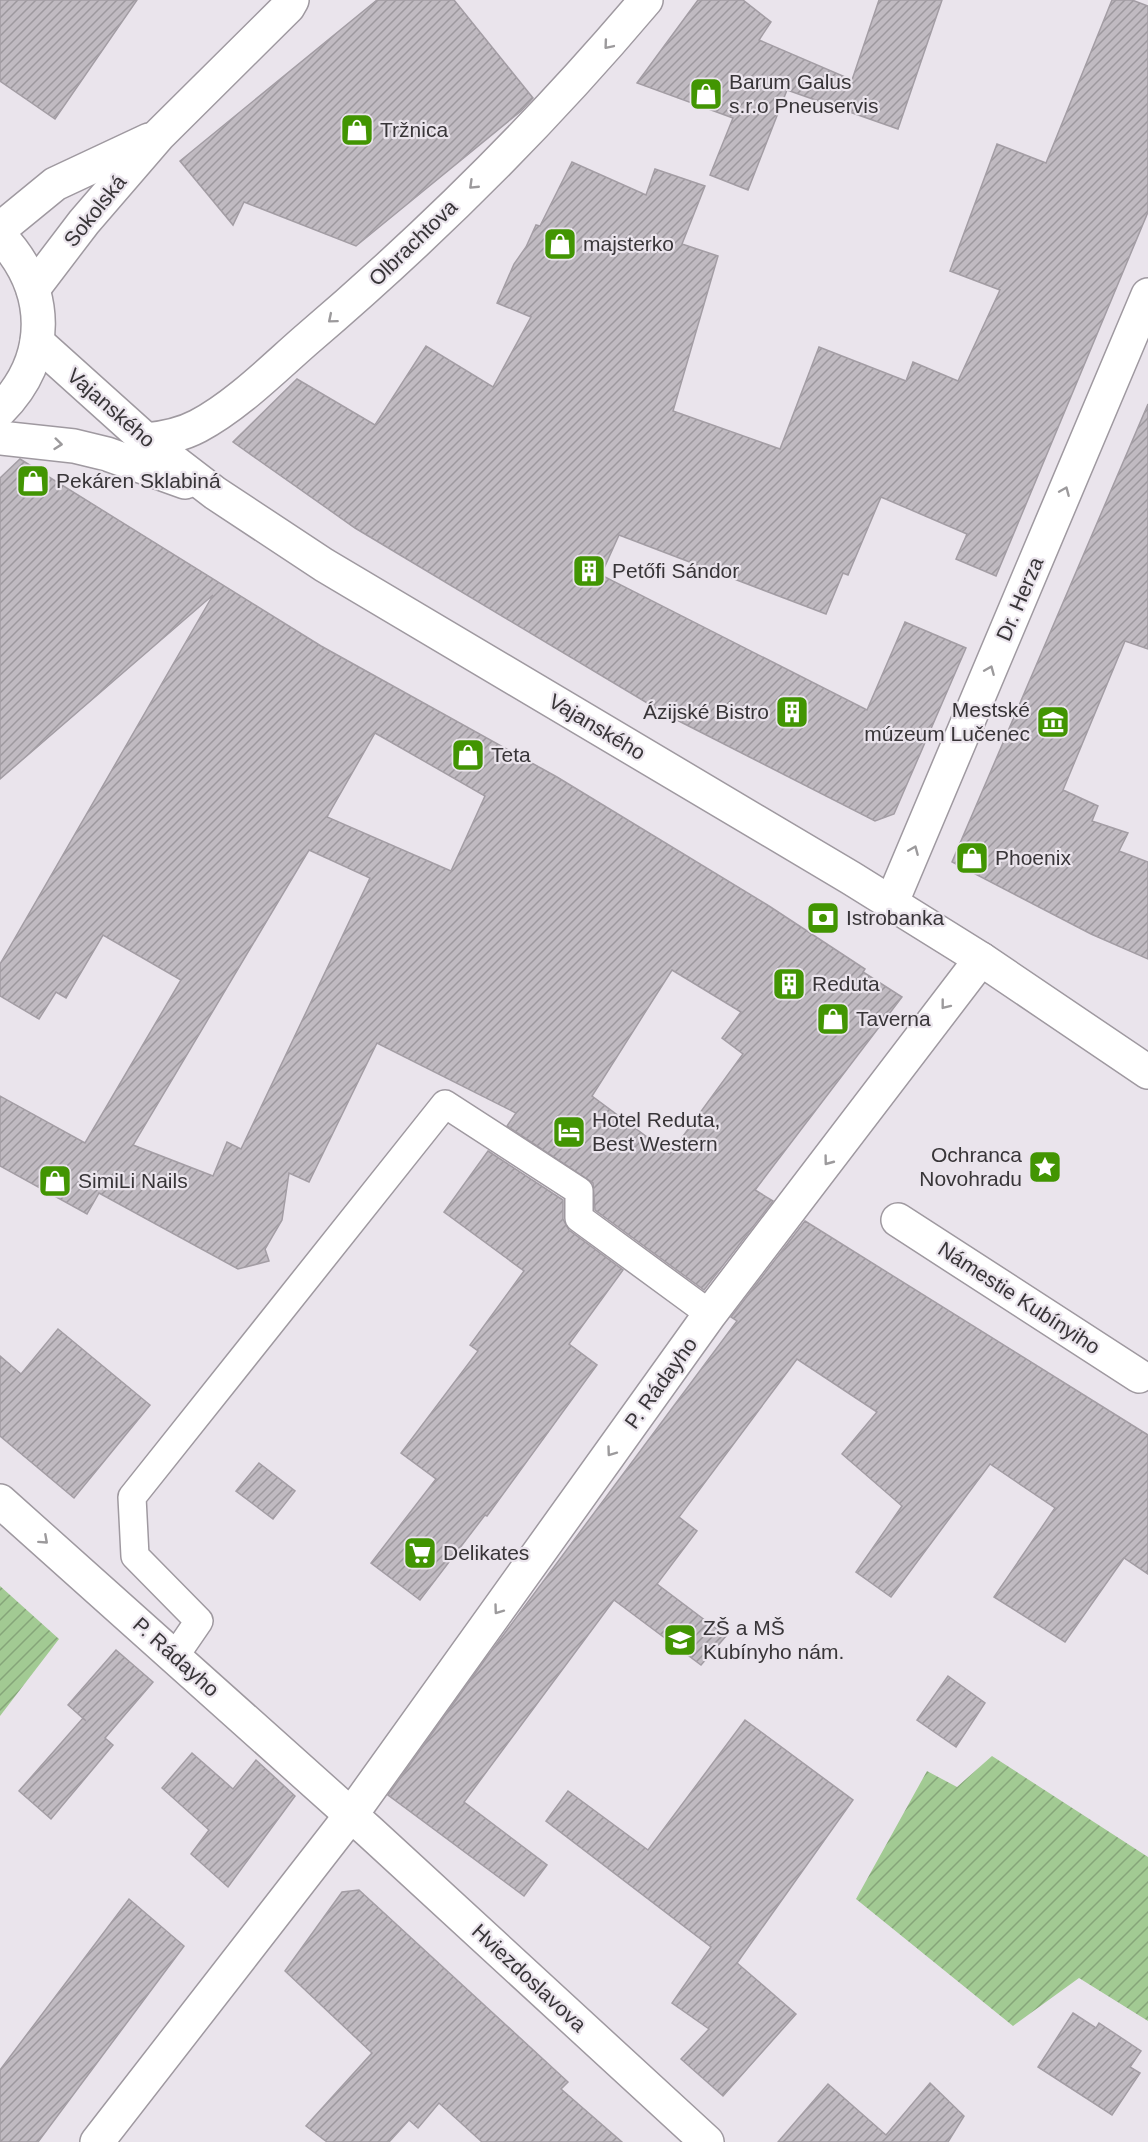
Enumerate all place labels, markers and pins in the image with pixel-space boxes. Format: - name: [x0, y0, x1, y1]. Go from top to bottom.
- place label: Barum Galus s.r.o Pneuservis: [729, 70, 878, 117]
- shop icon: Barum Galus s.r.o Pneuservis: [688, 76, 724, 112]
- shop icon: Tržnica: [339, 112, 375, 148]
- place label: Tržnica: [380, 118, 448, 141]
- shop icon: majsterko: [542, 226, 578, 262]
- place label: majsterko: [583, 232, 674, 255]
- shop icon: Pekáren Sklabiná: [15, 463, 51, 499]
- place label: Pekáren Sklabiná: [56, 469, 221, 492]
- building icon: Petőfi Sándor: [571, 553, 607, 589]
- place label: Petőfi Sándor: [612, 559, 739, 582]
- building icon: Ázijské Bistro: [774, 694, 810, 730]
- place label: Mestské múzeum Lučenec: [864, 698, 1030, 745]
- place label: Ázijské Bistro: [643, 700, 769, 723]
- museum icon: Mestské múzeum Lučenec: [1035, 704, 1071, 740]
- shop icon: Teta: [450, 737, 486, 773]
- place label: Teta: [491, 743, 531, 766]
- shop icon: Phoenix: [954, 840, 990, 876]
- place label: Phoenix: [995, 846, 1071, 869]
- bank icon: Istrobanka: [805, 900, 841, 936]
- place label: Istrobanka: [846, 906, 944, 929]
- building icon: Reduta: [771, 966, 807, 1002]
- place label: Reduta: [812, 972, 880, 995]
- shop icon: Taverna: [815, 1001, 851, 1037]
- place label: Taverna: [856, 1007, 931, 1030]
- place label: Hotel Reduta, Best Western: [592, 1108, 720, 1155]
- hotel icon: Hotel Reduta, Best Western: [551, 1114, 587, 1150]
- place label: Ochranca Novohradu: [919, 1143, 1022, 1190]
- place icon: Ochranca Novohradu: [1027, 1149, 1063, 1185]
- shop icon: SimiLi Nails: [37, 1163, 73, 1199]
- place label: SimiLi Nails: [78, 1169, 188, 1192]
- supermarket icon: Delikates: [402, 1535, 438, 1571]
- place label: Delikates: [443, 1541, 529, 1564]
- place label: ZŠ a MŠ Kubínyho nám.: [703, 1616, 844, 1663]
- school or university icon: ZŠ a MŠ Kubínyho nám.: [662, 1622, 698, 1658]

